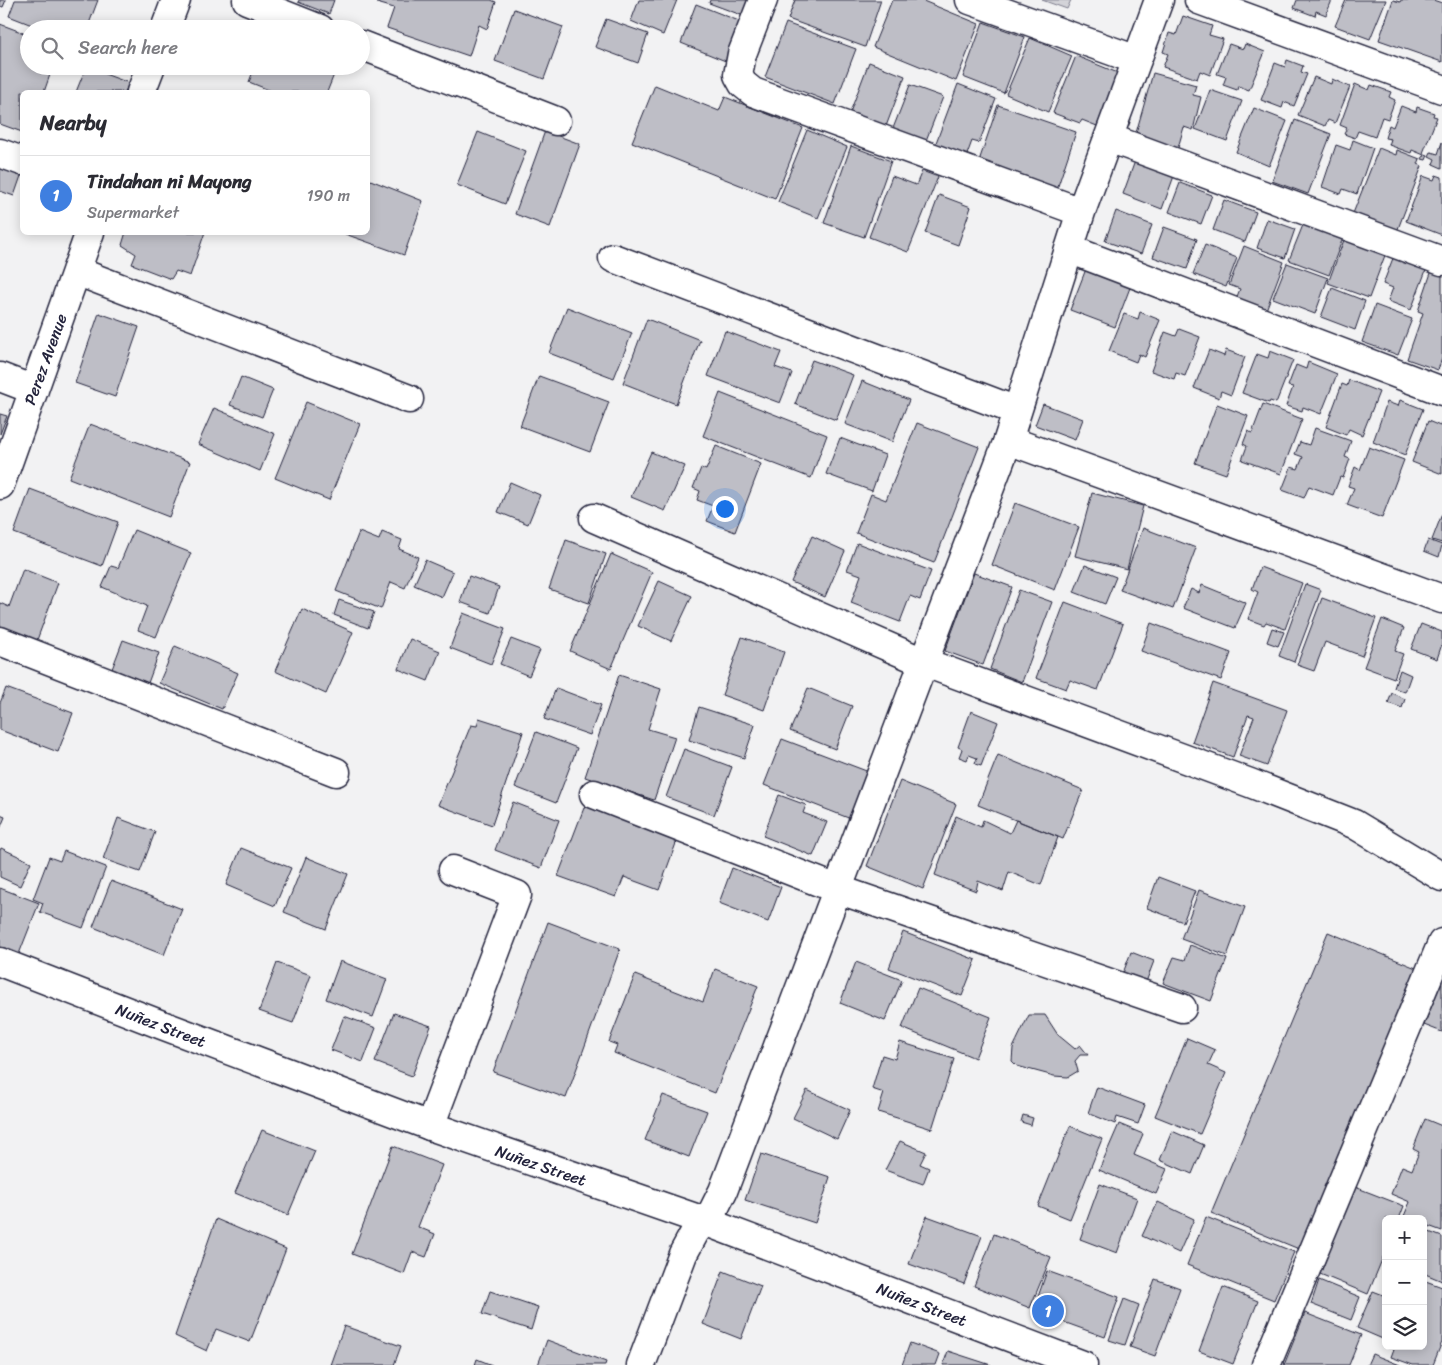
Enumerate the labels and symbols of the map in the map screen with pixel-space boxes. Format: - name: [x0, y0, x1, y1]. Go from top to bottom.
- street label: Perez Avenue: [16, 309, 75, 409]
- your location: [712, 496, 738, 522]
- street label: Nuñez Street: [111, 995, 210, 1056]
- street label: Nuñez Street: [491, 1136, 590, 1195]
- street label: Nuñez Street: [872, 1274, 971, 1335]
- pin: 1: [1032, 1292, 1064, 1330]

